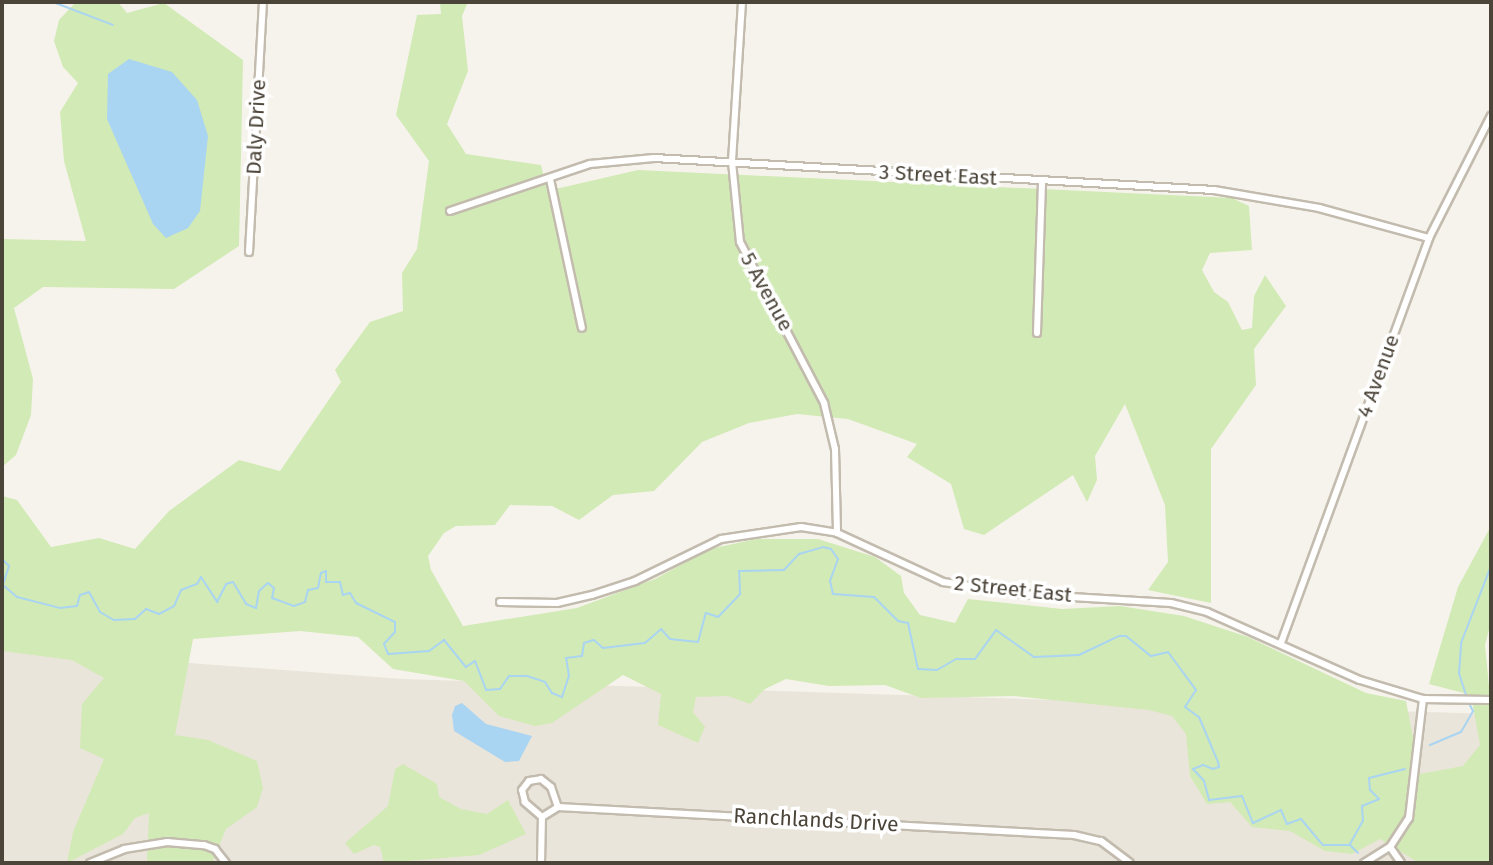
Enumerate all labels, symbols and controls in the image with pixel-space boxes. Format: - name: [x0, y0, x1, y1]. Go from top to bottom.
- street label: Daly Drive: [241, 79, 271, 175]
- street label: 3 Street East: [878, 159, 998, 191]
- street label: 5 Avenue: [735, 248, 799, 336]
- street label: 4 Avenue: [1351, 331, 1405, 421]
- street label: 2 Street East: [953, 570, 1073, 608]
- street label: Ranchlands Drive: [733, 803, 899, 837]

